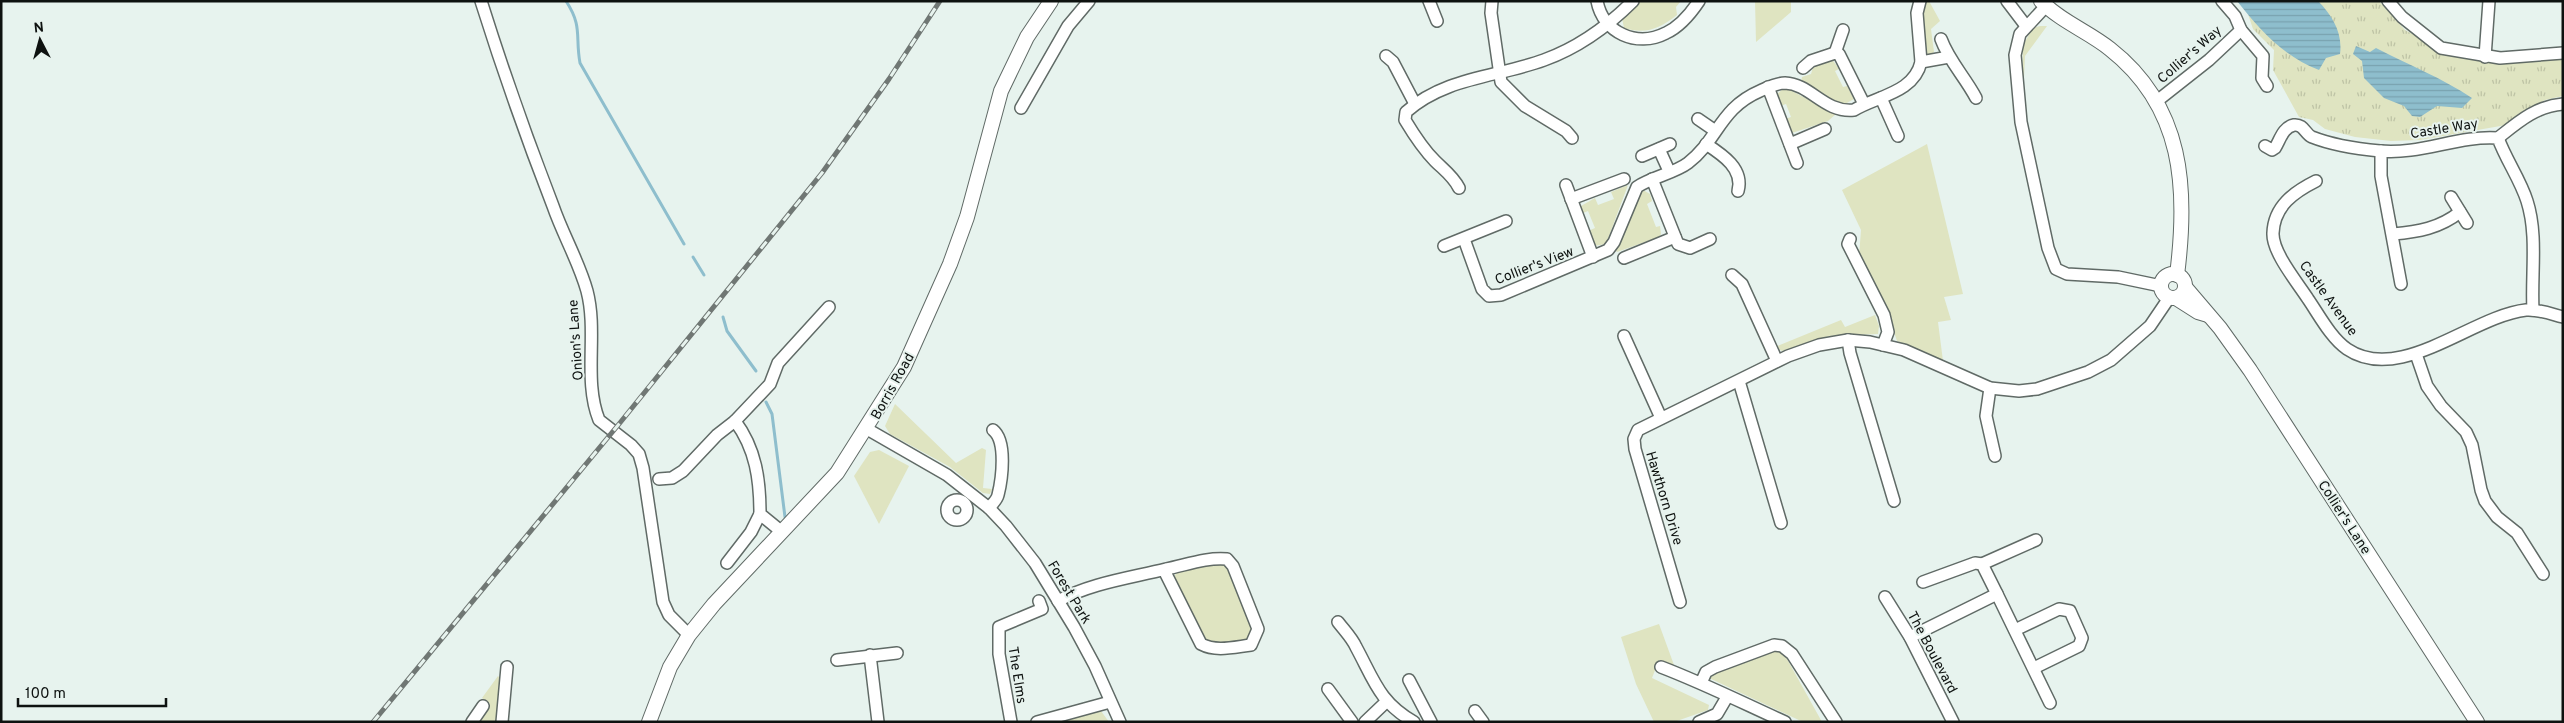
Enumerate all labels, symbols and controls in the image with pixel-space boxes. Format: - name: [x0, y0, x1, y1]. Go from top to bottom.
- north arrow: [15, 15, 65, 65]
- text: N: [33, 20, 45, 38]
- street label: Collier's Way: [2154, 23, 2226, 88]
- street label: Castle Way: [2409, 116, 2479, 143]
- street label: Collier's View: [1493, 244, 1576, 289]
- street label: Castle Avenue: [2295, 258, 2361, 340]
- street label: Onion's Lane: [565, 299, 588, 381]
- street label: Borris Road: [868, 350, 919, 423]
- street label: Hawthorn Drive: [1641, 449, 1686, 547]
- street label: Collier's Lane: [2314, 478, 2374, 558]
- street label: Forest Park: [1043, 558, 1094, 628]
- street label: The Boulevard: [1903, 609, 1960, 697]
- street label: The Elms: [1004, 645, 1029, 705]
- scale bar: [18, 676, 165, 708]
- text: 100 m: [25, 685, 66, 704]

